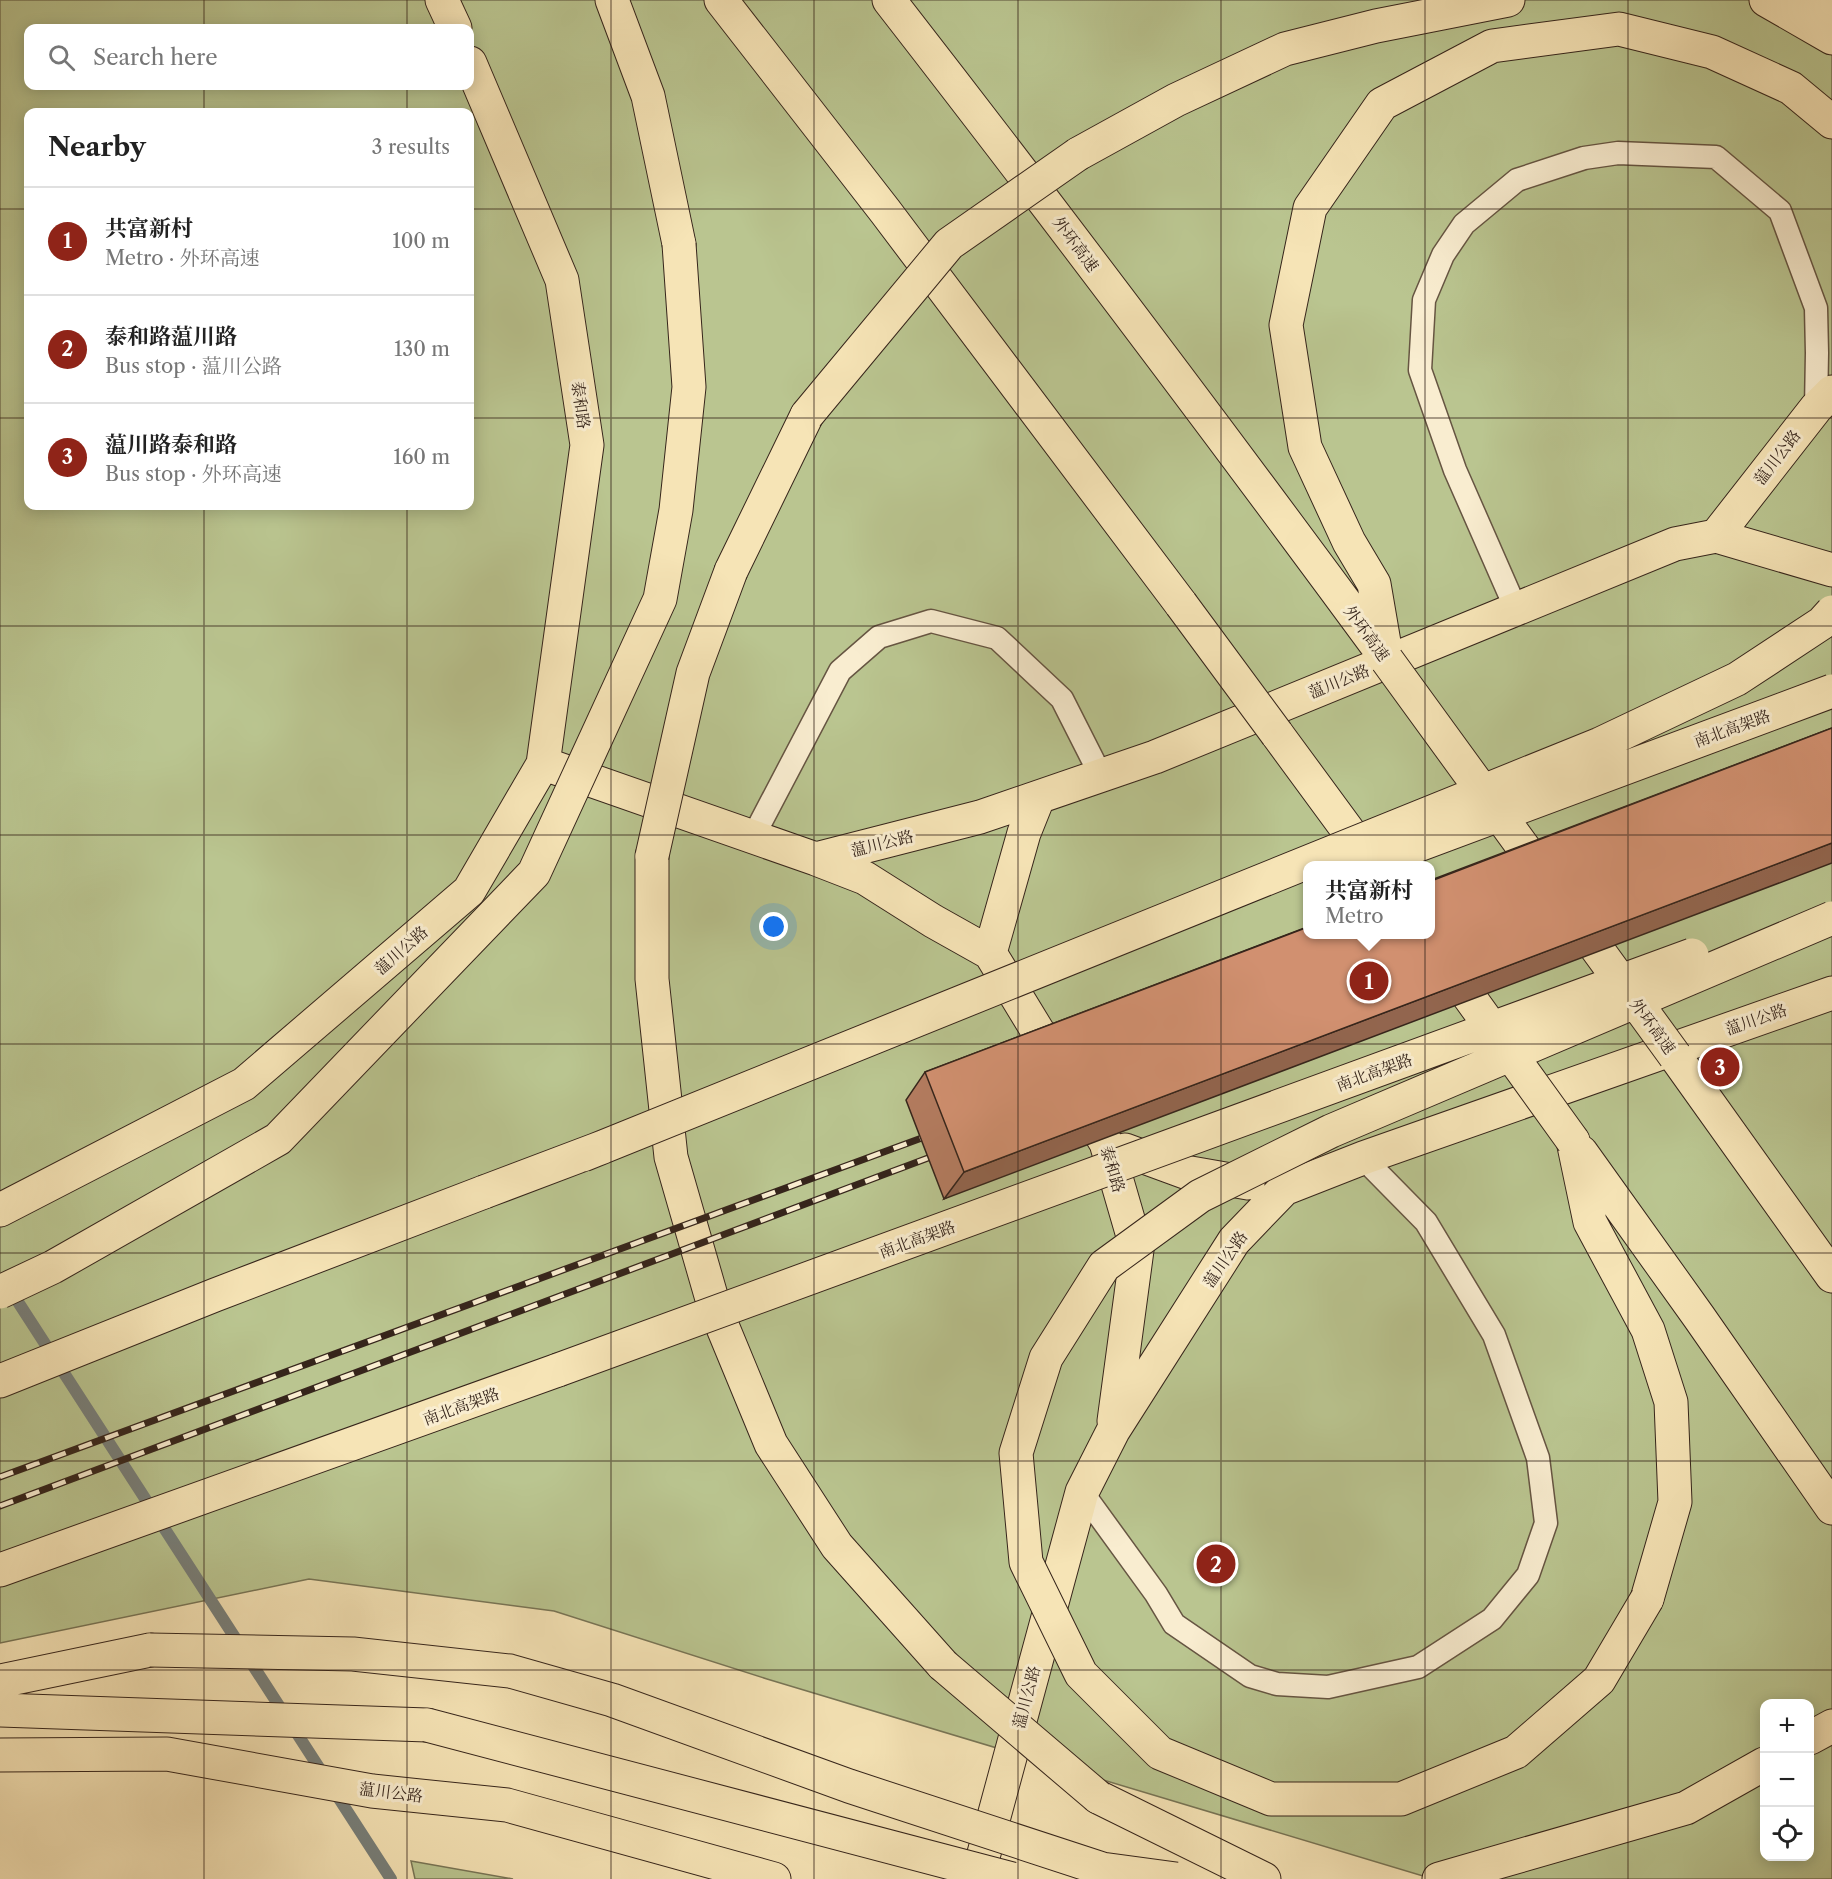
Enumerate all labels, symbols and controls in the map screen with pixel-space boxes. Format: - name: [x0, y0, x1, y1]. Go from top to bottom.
- search box: [24, 24, 474, 90]
- icon: search: [45, 41, 78, 74]
- text: Search here: [93, 44, 218, 71]
- text: Nearby: [48, 131, 146, 163]
- text: 3 results: [372, 135, 450, 159]
- street label: 外环高速: [1049, 212, 1103, 276]
- text: 共富新村: [105, 215, 193, 242]
- text: 1: [63, 229, 72, 253]
- text: 100 m: [392, 229, 450, 253]
- text: Metro · 外环高速: [105, 246, 260, 270]
- text: 泰和路蕰川路: [105, 323, 237, 350]
- text: 2: [62, 337, 73, 361]
- text: 130 m: [394, 337, 450, 361]
- text: Bus stop · 蕰川公路: [105, 354, 282, 378]
- street label: 泰和路: [568, 380, 594, 430]
- street label: 蕰川公路: [1749, 426, 1805, 488]
- text: 蕰川路泰和路: [105, 431, 237, 458]
- text: 3: [62, 445, 73, 469]
- text: 160 m: [393, 445, 450, 469]
- text: Bus stop · 外环高速: [105, 462, 282, 486]
- street label: 外环高速: [1340, 601, 1394, 665]
- street label: 蕰川公路: [1306, 660, 1372, 702]
- street label: 南北高架路: [1691, 705, 1773, 751]
- street label: 蕰川公路: [849, 826, 915, 860]
- popup: [1303, 861, 1435, 939]
- text: 共富新村: [1325, 877, 1413, 904]
- text: Metro: [1325, 904, 1383, 928]
- your location: [759, 912, 788, 941]
- street label: 蕰川公路: [370, 921, 432, 979]
- pin: 1: [1350, 958, 1388, 1004]
- street label: 外环高速: [1626, 994, 1680, 1058]
- street label: 蕰川公路: [1722, 999, 1790, 1039]
- pin: 3: [1700, 1044, 1740, 1090]
- street label: 南北高架路: [1333, 1049, 1415, 1095]
- street label: 泰和路: [1096, 1143, 1130, 1195]
- street label: 南北高架路: [876, 1216, 958, 1262]
- street label: 蕰川公路: [1198, 1227, 1252, 1291]
- street label: 南北高架路: [420, 1383, 502, 1429]
- pin: 2: [1196, 1542, 1236, 1586]
- street label: 蕰川公路: [1008, 1663, 1044, 1731]
- map controls: [1760, 1699, 1814, 1861]
- button: +: [1760, 1699, 1814, 1753]
- button: −: [1760, 1753, 1814, 1807]
- street label: 蕰川公路: [358, 1778, 424, 1806]
- button: locate: [1760, 1807, 1814, 1861]

